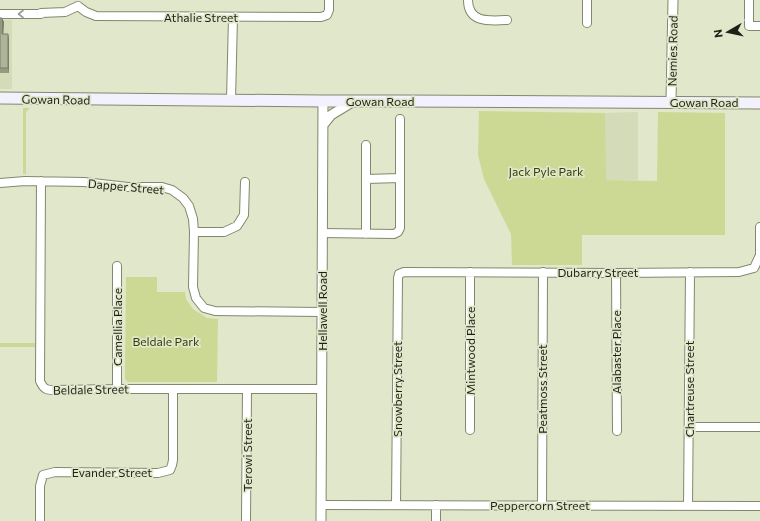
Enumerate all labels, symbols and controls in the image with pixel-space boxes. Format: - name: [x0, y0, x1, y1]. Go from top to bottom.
- one-way arrow: [18, 10, 24, 18]
- street label: Athalie Street: [164, 10, 238, 24]
- north arrow: [708, 12, 748, 52]
- street label: Nemies Road: [664, 15, 680, 87]
- text: N: [711, 29, 725, 39]
- street label: Gowan Road: [22, 91, 91, 107]
- street label: Gowan Road: [346, 94, 414, 108]
- street label: Gowan Road: [670, 95, 738, 109]
- park label: Jack Pyle Park: [508, 164, 584, 179]
- street label: Dapper Street: [87, 176, 165, 196]
- street label: Dubarry Street: [558, 265, 639, 279]
- street label: Hellawell Road: [315, 271, 329, 351]
- street label: Camellia Place: [110, 288, 124, 366]
- street label: Mintwood Place: [463, 307, 477, 395]
- street label: Alabaster Place: [609, 310, 623, 394]
- park label: Beldale Park: [132, 334, 200, 348]
- street label: Snowberry Street: [390, 341, 404, 437]
- street label: Chartreuse Street: [682, 341, 696, 437]
- street label: Peatmoss Street: [535, 344, 549, 434]
- street label: Beldale Street: [53, 381, 129, 397]
- street label: Terowi Street: [240, 418, 254, 492]
- street label: Evander Street: [72, 465, 152, 479]
- street label: Peppercorn Street: [490, 498, 590, 512]

